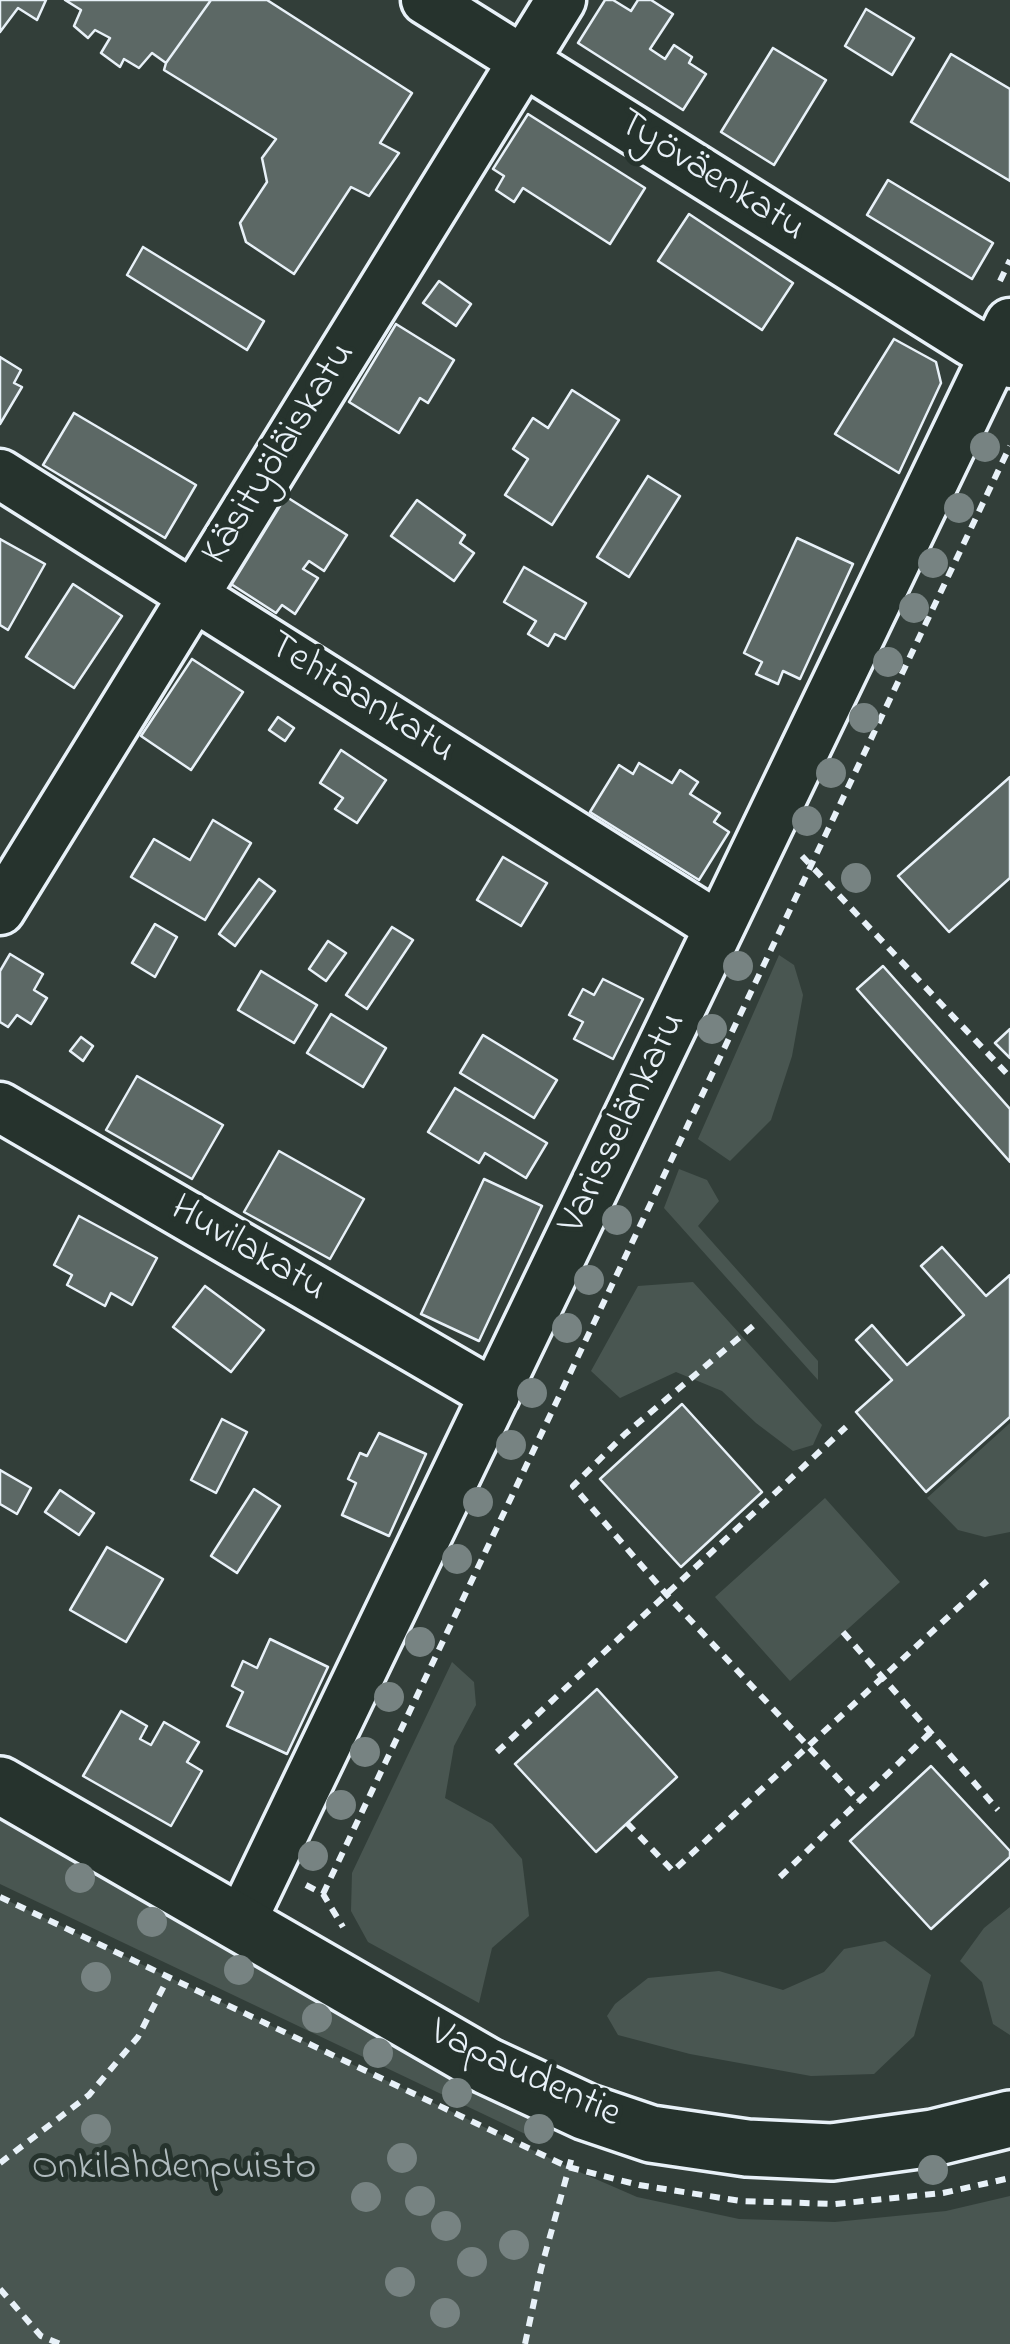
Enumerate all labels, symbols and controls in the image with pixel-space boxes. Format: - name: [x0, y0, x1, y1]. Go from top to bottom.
- street label: Työväenkatu: [607, 101, 813, 255]
- street label: Käsityöläiskatu: [193, 335, 369, 575]
- street label: Tehtaankatu: [258, 624, 462, 776]
- street label: Varisselänkatu: [551, 1005, 699, 1243]
- street label: Huvilakatu: [160, 1187, 334, 1315]
- street label: Vapaudentie: [421, 2011, 627, 2141]
- park label: Onkilahdenpuisto: [32, 2146, 316, 2194]

